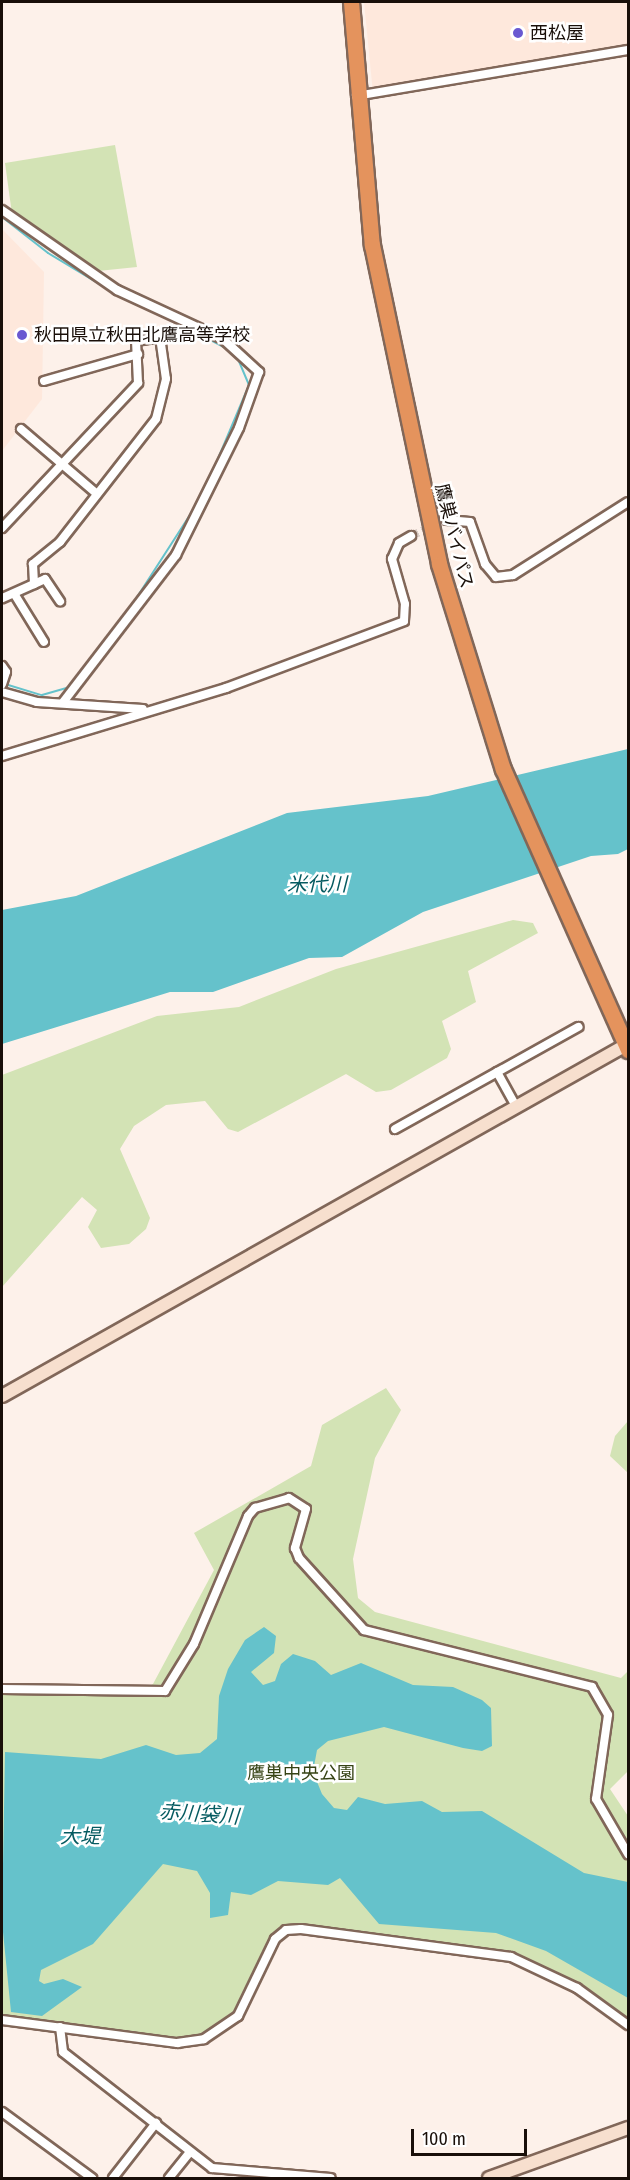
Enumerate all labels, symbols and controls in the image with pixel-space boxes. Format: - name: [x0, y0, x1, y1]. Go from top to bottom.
- place label: 西松屋: [530, 22, 584, 44]
- marker: 西松屋: [511, 26, 525, 40]
- place label: 秋田県立秋田北鷹高等学校: [34, 324, 250, 346]
- marker: 秋田県立秋田北鷹高等学校: [15, 328, 29, 342]
- street label: 鷹巣バイパス: [430, 481, 478, 591]
- water label: 米代川: [287, 872, 347, 896]
- park label: 鷹巣中央公園: [247, 1762, 355, 1784]
- water label: 赤川袋川: [158, 1799, 240, 1829]
- water label: 大堤: [60, 1824, 100, 1848]
- scale bar: [414, 2117, 530, 2155]
- text: 100 m: [422, 2128, 466, 2150]

